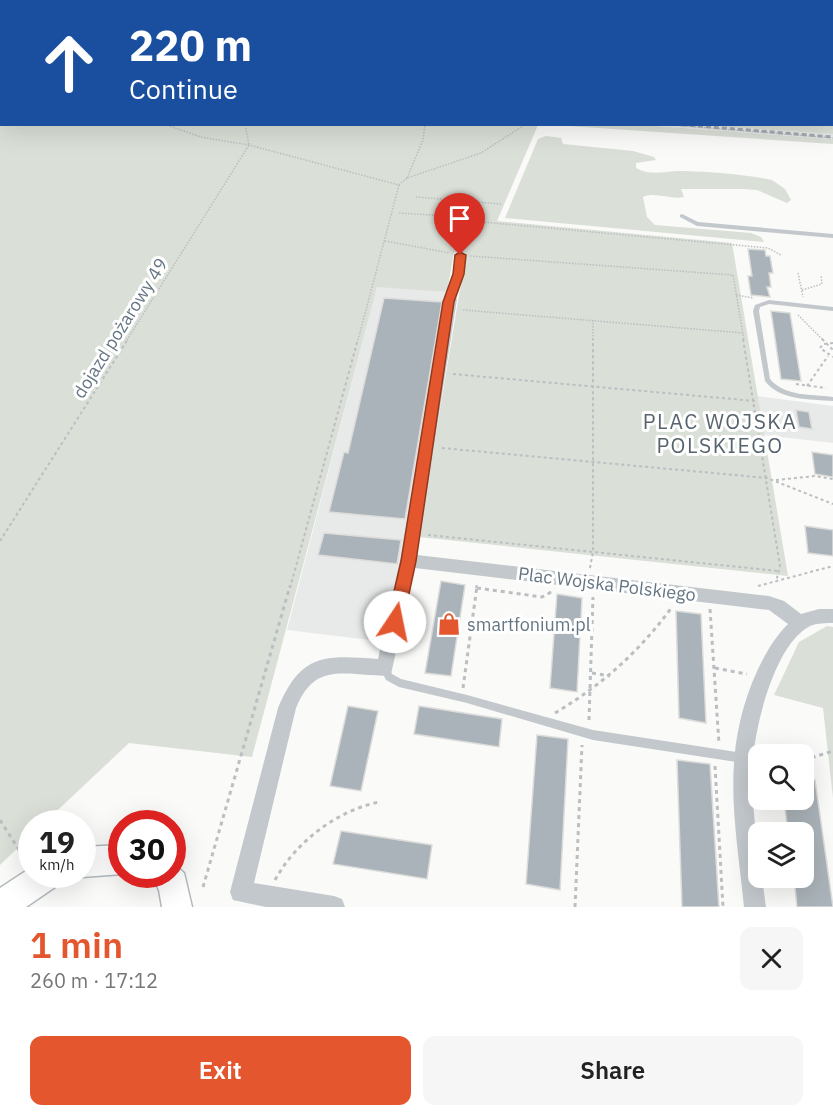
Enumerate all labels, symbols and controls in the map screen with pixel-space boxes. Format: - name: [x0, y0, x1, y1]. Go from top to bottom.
- text: 220 m: [129, 18, 252, 73]
- icon: ahead: [30, 24, 108, 102]
- text: Continue: [129, 71, 238, 106]
- pin: [434, 193, 485, 255]
- icon: arrive: [443, 202, 476, 235]
- street label: dojazd pożarowy 49: [68, 254, 172, 402]
- district label: PLAC WOJSKA POLSKIEGO: [643, 407, 797, 459]
- street label: Plac Wojska Polskiego: [517, 562, 697, 606]
- position arrow: [363, 590, 427, 654]
- shop icon: smartfonium.pl: [436, 611, 462, 637]
- place label: smartfonium.pl: [467, 613, 591, 636]
- map controls: [748, 744, 814, 888]
- button: search: [748, 744, 814, 810]
- speed limit sign: 30: [108, 810, 186, 888]
- text: 19: [39, 822, 75, 861]
- button: layers: [748, 822, 814, 888]
- text: km/h: [39, 855, 75, 874]
- text: 1 min: [30, 921, 123, 968]
- button: close: [740, 927, 803, 990]
- text: 260 m · 17:12: [30, 967, 158, 994]
- button: Exit: [30, 1036, 411, 1105]
- button: Share: [423, 1036, 803, 1105]

